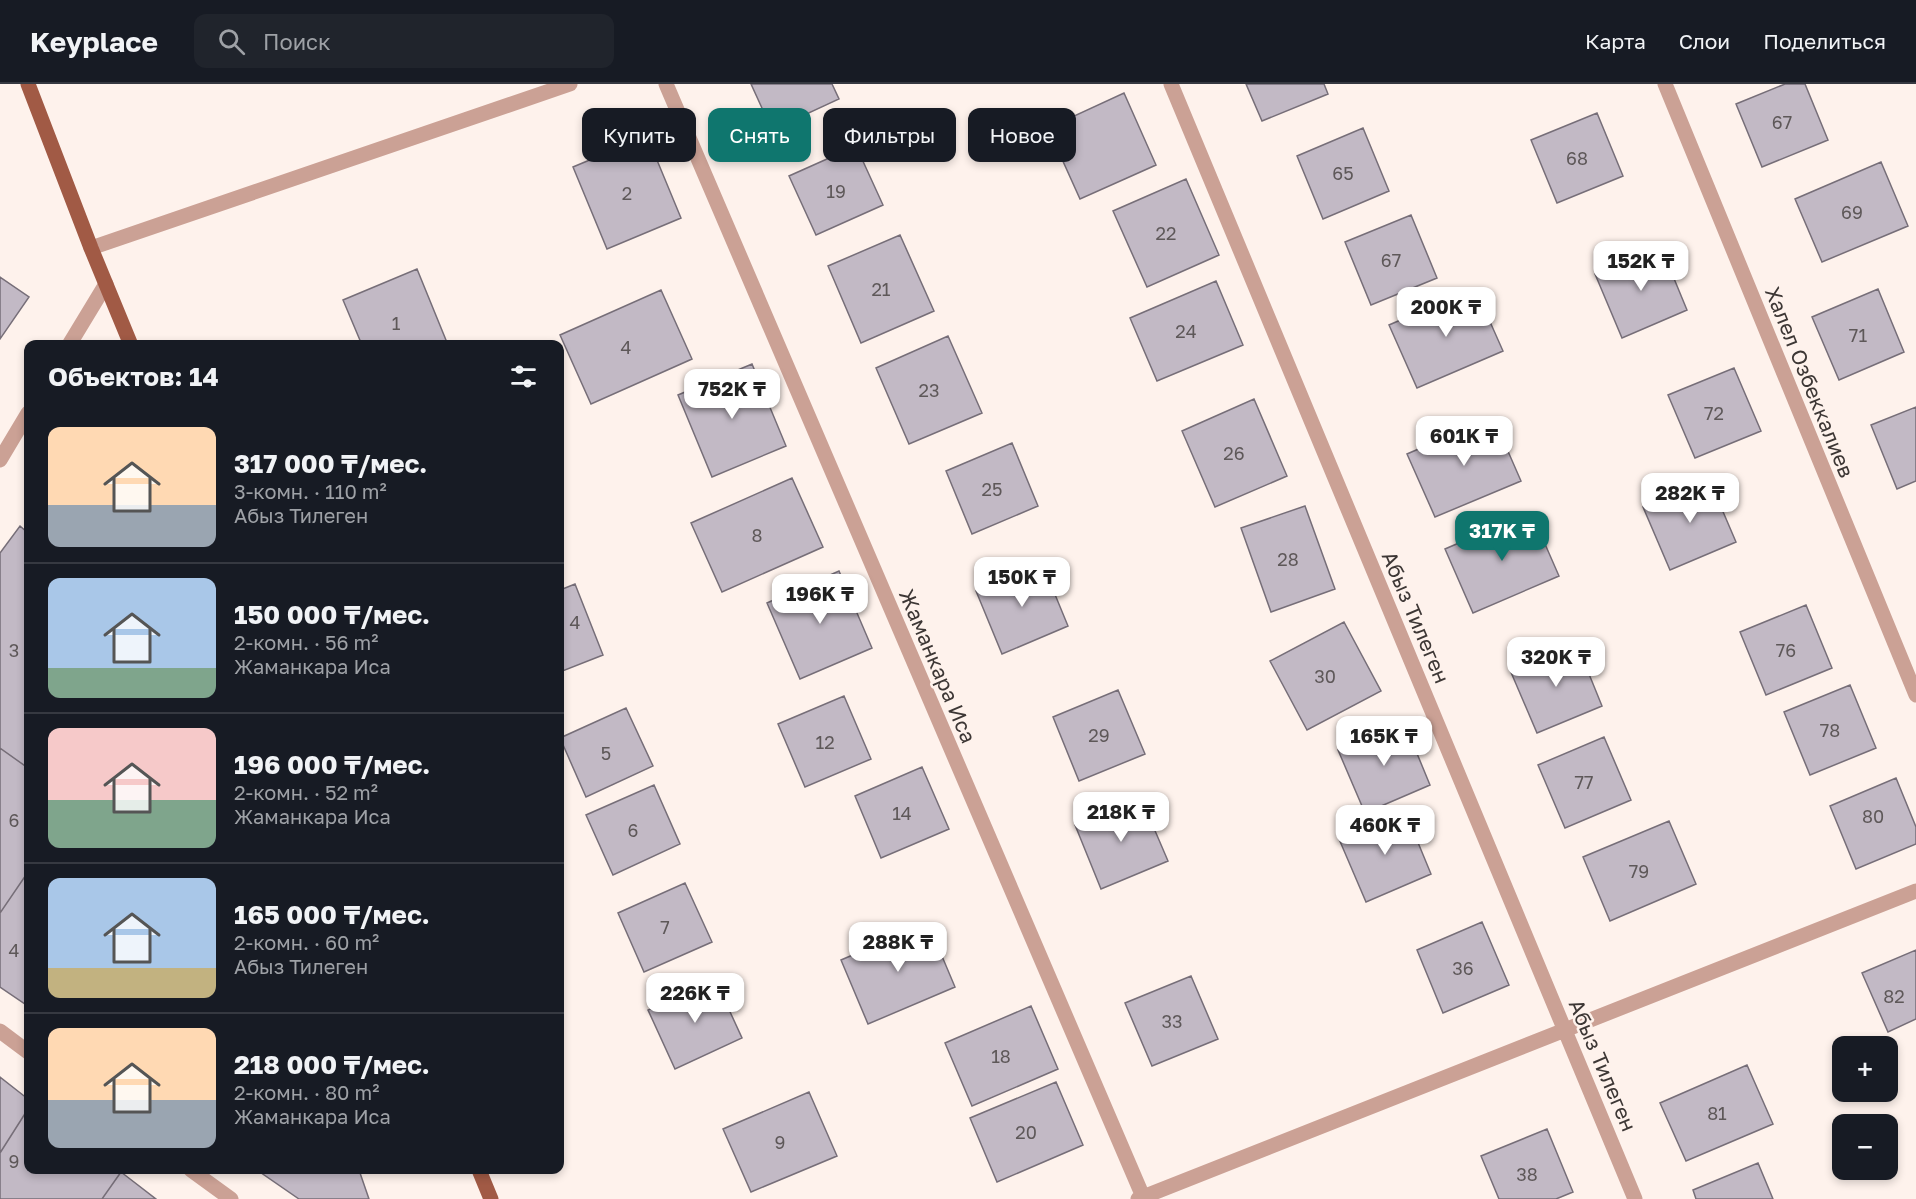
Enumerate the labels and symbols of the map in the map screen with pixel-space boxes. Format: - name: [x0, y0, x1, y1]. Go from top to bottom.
- house number: 67: [1772, 111, 1792, 133]
- house number: 68: [1566, 147, 1588, 169]
- house number: 65: [1332, 162, 1354, 184]
- house number: 19: [826, 180, 846, 202]
- house number: 2: [622, 182, 632, 204]
- house number: 69: [1841, 201, 1863, 223]
- house number: 22: [1156, 222, 1176, 244]
- pin: 152K ₸: [1592, 241, 1690, 292]
- house number: 67: [1381, 249, 1401, 271]
- house number: 21: [871, 278, 891, 300]
- street label: Халел Озбеккалиев: [1760, 283, 1860, 481]
- pin: 200K ₸: [1397, 287, 1495, 338]
- house number: 1: [392, 312, 401, 334]
- house number: 24: [1175, 320, 1197, 342]
- house number: 71: [1849, 324, 1867, 346]
- house number: 4: [621, 336, 632, 358]
- pin: 752K ₸: [683, 369, 781, 420]
- house number: 23: [919, 379, 939, 401]
- house number: 72: [1704, 402, 1724, 424]
- pin: 601K ₸: [1415, 416, 1513, 467]
- house number: 26: [1223, 442, 1245, 464]
- pin: 282K ₸: [1641, 473, 1739, 524]
- house number: 25: [982, 478, 1002, 500]
- pin: 317K ₸: [1453, 511, 1551, 562]
- house number: 8: [752, 524, 762, 546]
- street label: Абыз Тилеген: [1377, 547, 1455, 687]
- house number: 28: [1277, 548, 1299, 570]
- pin: 150K ₸: [973, 557, 1071, 608]
- pin: 196K ₸: [771, 574, 869, 625]
- street label: Жаманкара Иса: [894, 585, 982, 747]
- house number: 4: [570, 611, 581, 633]
- pin: 320K ₸: [1507, 637, 1605, 688]
- house number: 3: [9, 639, 19, 661]
- house number: 76: [1776, 639, 1796, 661]
- house number: 30: [1314, 665, 1336, 687]
- pin: 165K ₸: [1335, 716, 1433, 767]
- house number: 78: [1820, 719, 1840, 741]
- house number: 29: [1088, 724, 1110, 746]
- house number: 12: [815, 731, 835, 753]
- house number: 5: [601, 742, 611, 764]
- house number: 77: [1574, 771, 1594, 793]
- pin: 218K ₸: [1072, 792, 1170, 843]
- house number: 14: [892, 802, 912, 824]
- pin: 460K ₸: [1336, 805, 1434, 856]
- house number: 80: [1862, 805, 1884, 827]
- house number: 6: [9, 809, 19, 831]
- house number: 6: [628, 819, 638, 841]
- house number: 79: [1629, 860, 1649, 882]
- house number: 7: [660, 916, 670, 938]
- pin: 288K ₸: [849, 922, 947, 973]
- house number: 4: [9, 939, 20, 961]
- house number: 36: [1452, 957, 1474, 979]
- pin: 226K ₸: [646, 973, 744, 1024]
- house number: 82: [1883, 985, 1905, 1007]
- street label: Абыз Тилеген: [1564, 995, 1642, 1135]
- house number: 33: [1161, 1010, 1183, 1032]
- house number: 18: [991, 1045, 1011, 1067]
- house number: 81: [1707, 1102, 1727, 1124]
- house number: 20: [1015, 1121, 1037, 1143]
- house number: 9: [775, 1131, 785, 1153]
- house number: 9: [9, 1150, 19, 1172]
- house number: 38: [1516, 1163, 1538, 1185]

